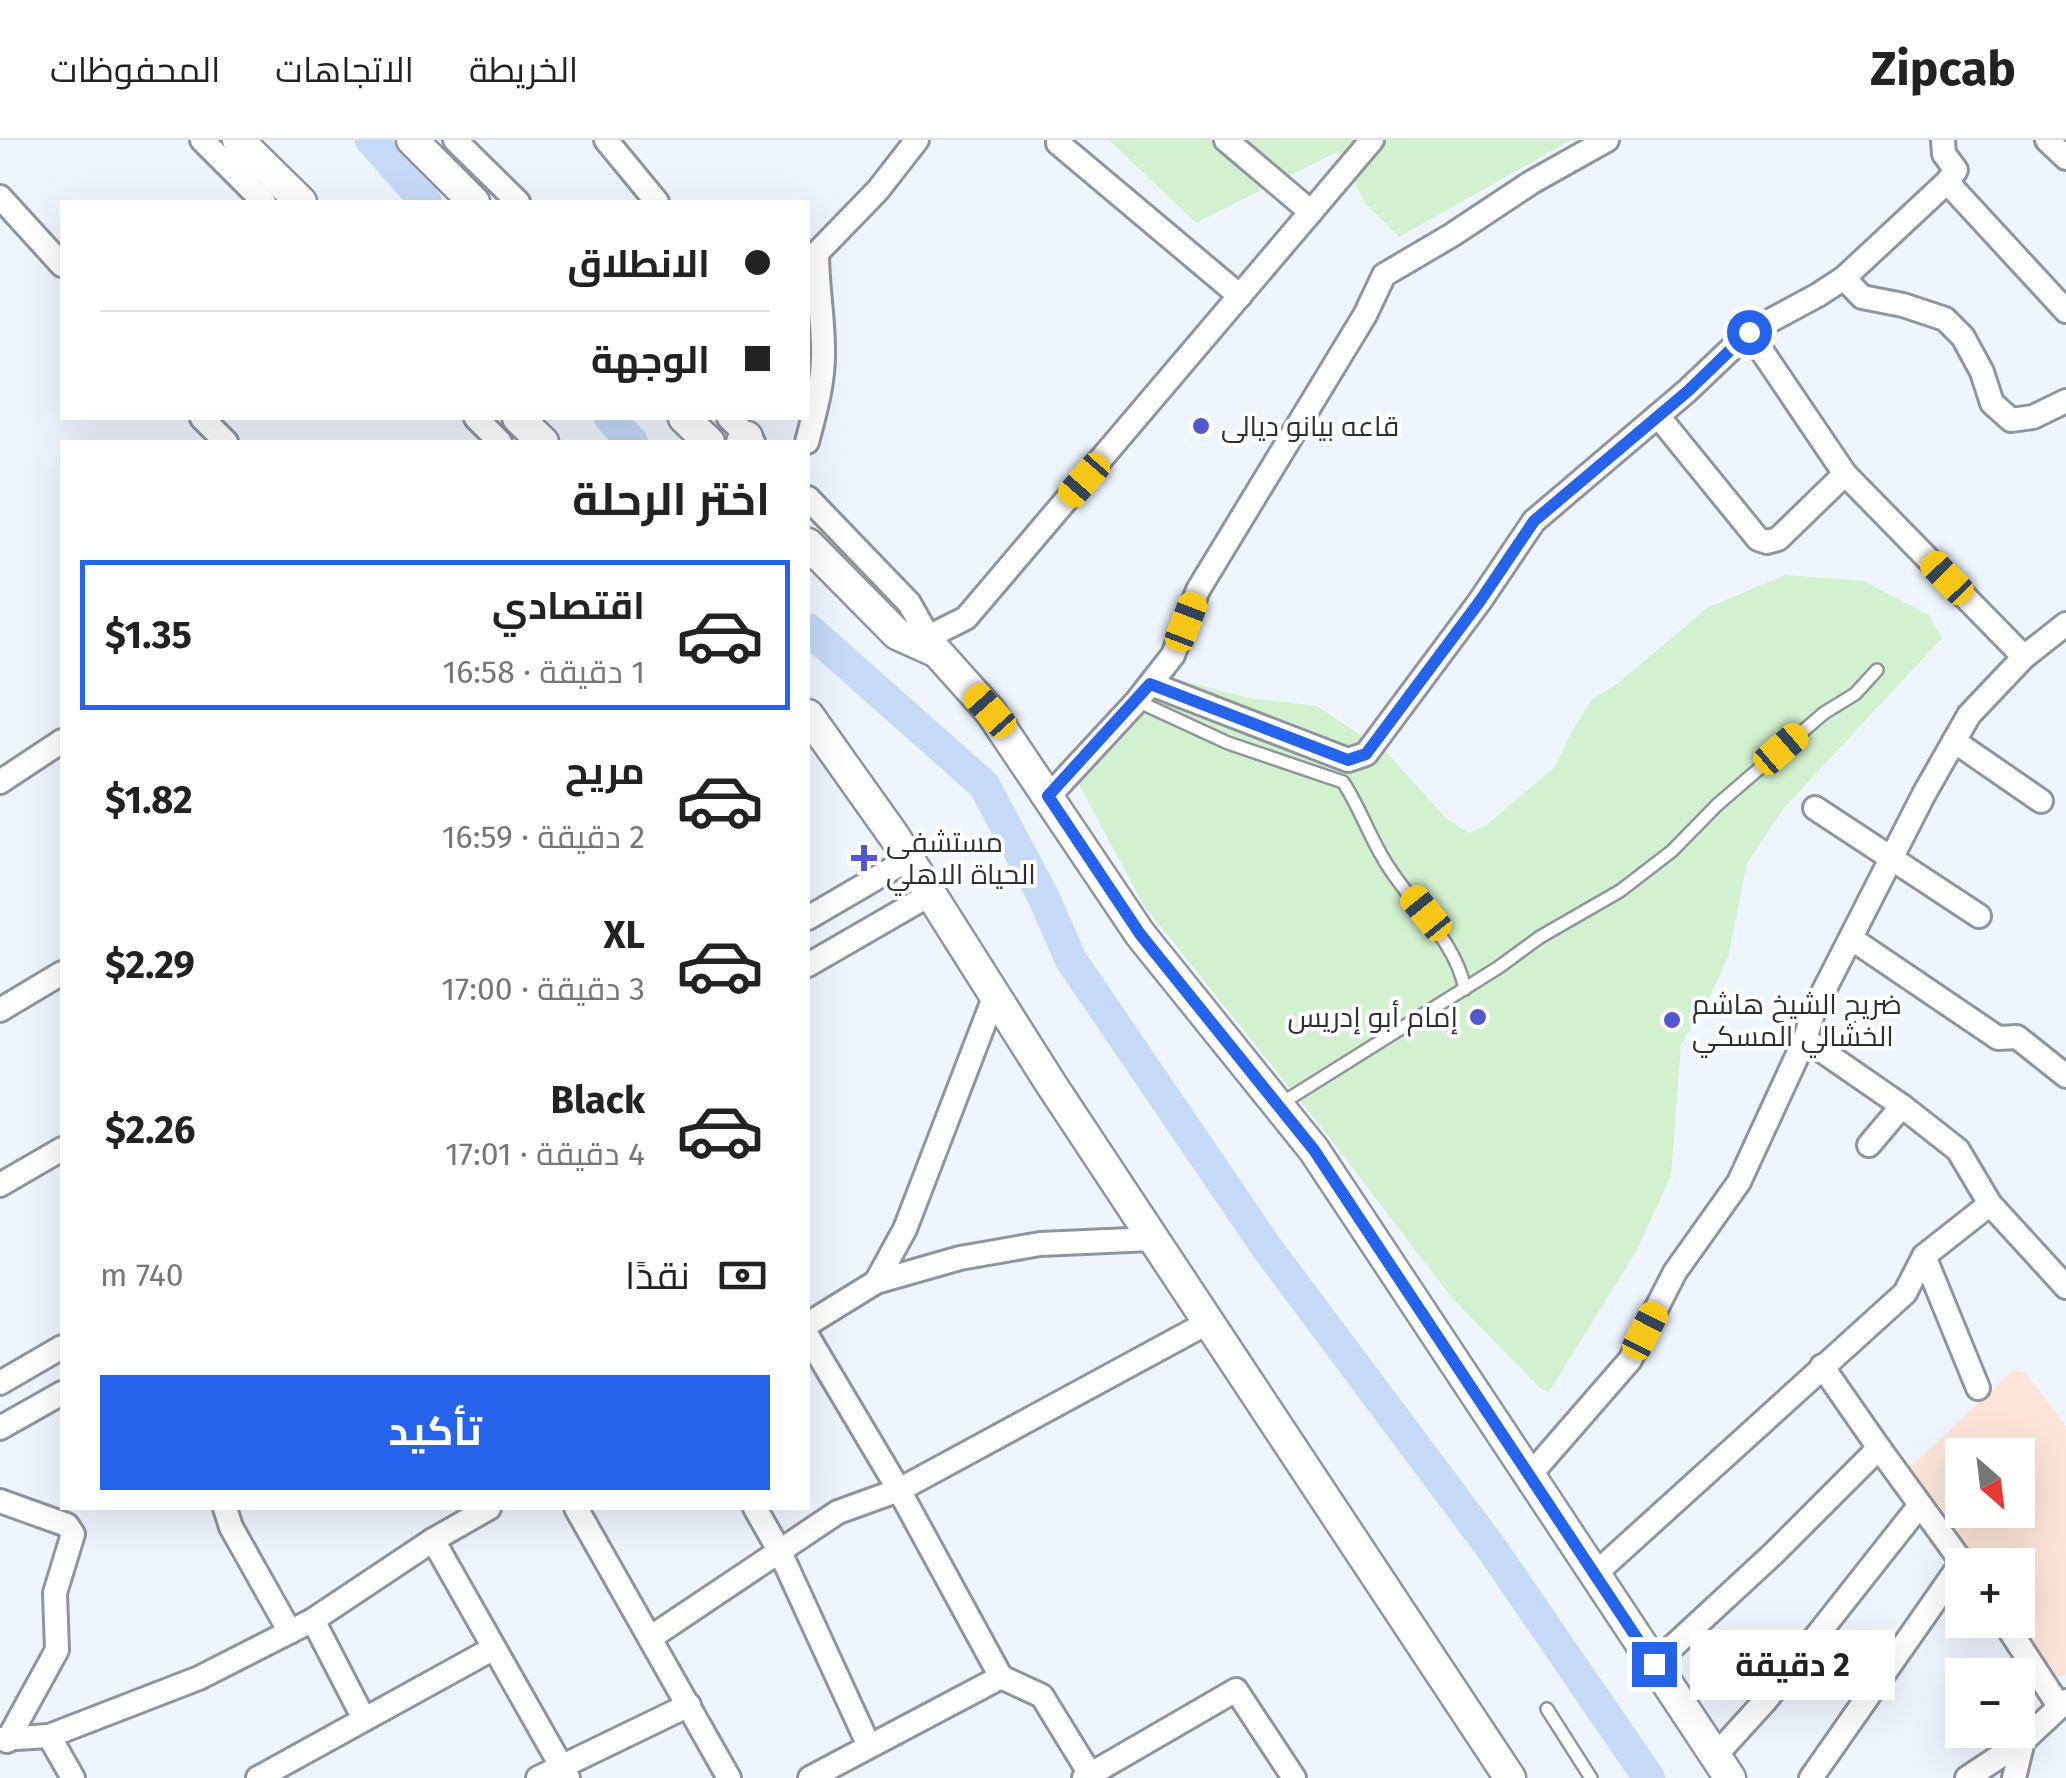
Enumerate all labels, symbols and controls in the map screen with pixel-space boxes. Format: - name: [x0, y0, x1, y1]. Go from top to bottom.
- text: Zipcab: [1870, 40, 2016, 98]
- text: المحفوظات: [50, 49, 220, 91]
- text: الاتجاهات: [275, 49, 414, 91]
- text: الخريطة: [469, 49, 578, 91]
- text: الانطلاق: [567, 241, 710, 287]
- route start: [1727, 310, 1772, 355]
- text: الوجهة: [591, 337, 710, 383]
- place label: قاعه بيانو ديالى: [1221, 410, 1399, 443]
- marker: قاعه بيانو ديالى: [1190, 415, 1212, 437]
- car: [1053, 448, 1115, 512]
- text: اختر الرحلة: [572, 473, 770, 527]
- car: [1915, 546, 1979, 610]
- text: اقتصادي: [492, 583, 645, 629]
- car: [1161, 589, 1211, 655]
- icon: car: [675, 590, 765, 680]
- text: $1.35: [105, 612, 192, 658]
- text: 1 دقيقة · 16:58: [442, 653, 645, 691]
- car: [959, 679, 1021, 743]
- car: [1749, 718, 1813, 780]
- text: مريح: [565, 748, 645, 794]
- icon: car: [675, 755, 765, 845]
- text: $1.82: [105, 777, 193, 823]
- text: 2 دقيقة · 16:59: [442, 818, 645, 856]
- place label: مستشفى الحياة الاهلي: [886, 826, 1036, 896]
- marker: مستشفى الحياة الاهلي: [851, 845, 877, 871]
- car: [1395, 880, 1457, 946]
- text: XL: [603, 912, 645, 958]
- icon: car: [675, 920, 765, 1010]
- text: $2.29: [105, 942, 195, 988]
- text: 3 دقيقة · 17:00: [441, 970, 645, 1008]
- place label: ضريح الشيخ هاشم الخشالي المسكي: [1692, 988, 1902, 1058]
- place label: إمام أبو إدريس: [1288, 1000, 1458, 1037]
- marker: إمام أبو إدريس: [1467, 1006, 1489, 1028]
- marker: ضريح الشيخ هاشم الخشالي المسكي: [1661, 1009, 1683, 1031]
- text: Black: [550, 1077, 645, 1123]
- icon: car: [675, 1085, 765, 1175]
- text: $2.26: [105, 1107, 195, 1153]
- text: 4 دقيقة · 17:01: [445, 1135, 645, 1173]
- icon: cash: [715, 1248, 770, 1303]
- text: نقدًا: [625, 1253, 690, 1299]
- text: 740 m: [100, 1256, 184, 1294]
- car: [1618, 1297, 1672, 1365]
- button: تأكيد: [100, 1375, 770, 1490]
- north arrow: [1945, 1438, 2035, 1528]
- map controls: [1945, 1438, 2035, 1748]
- button: +: [1945, 1548, 2035, 1638]
- callout: 2 دقيقة: [1689, 1629, 1894, 1699]
- route end: [1632, 1642, 1677, 1687]
- text: 2 دقيقة: [1735, 1646, 1850, 1684]
- button: −: [1945, 1658, 2035, 1748]

